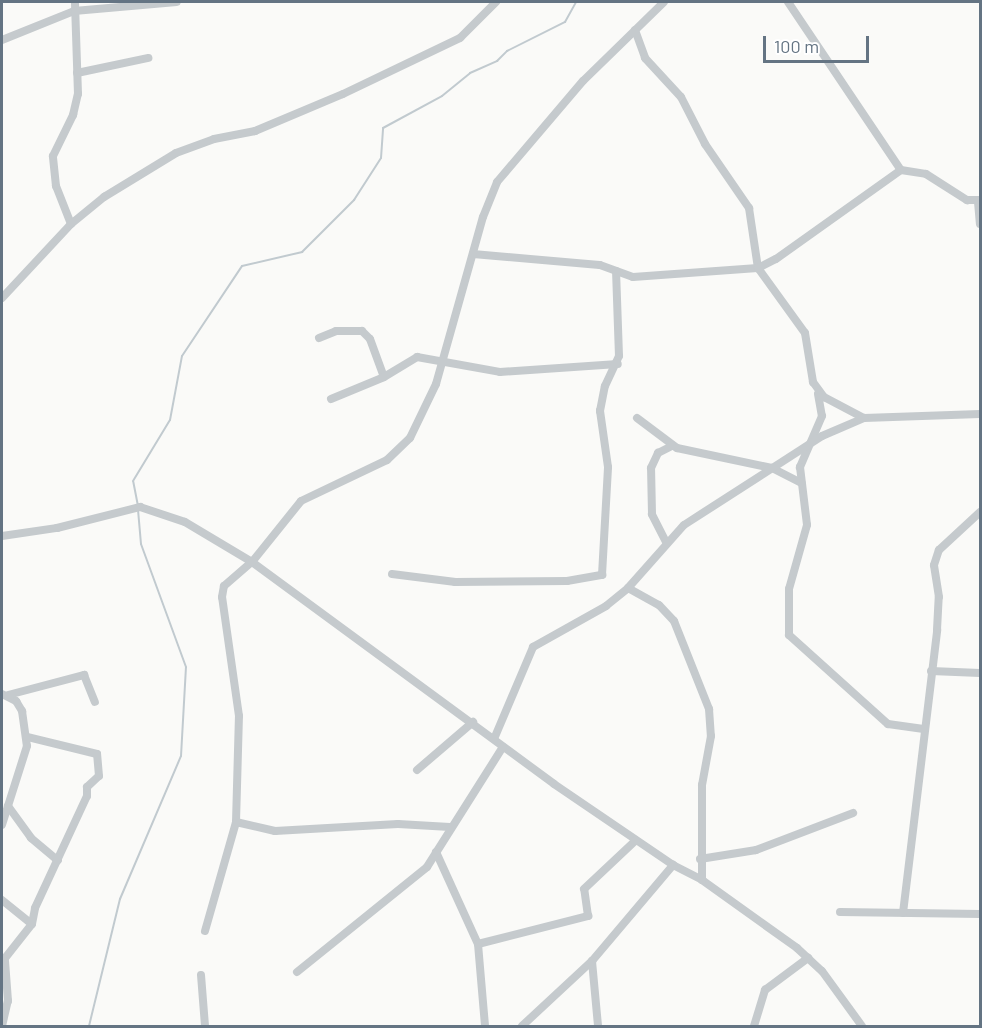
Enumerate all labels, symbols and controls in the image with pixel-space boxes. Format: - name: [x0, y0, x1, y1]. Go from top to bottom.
- scale bar: [766, 24, 872, 62]
- text: 100 m: [774, 35, 819, 57]

